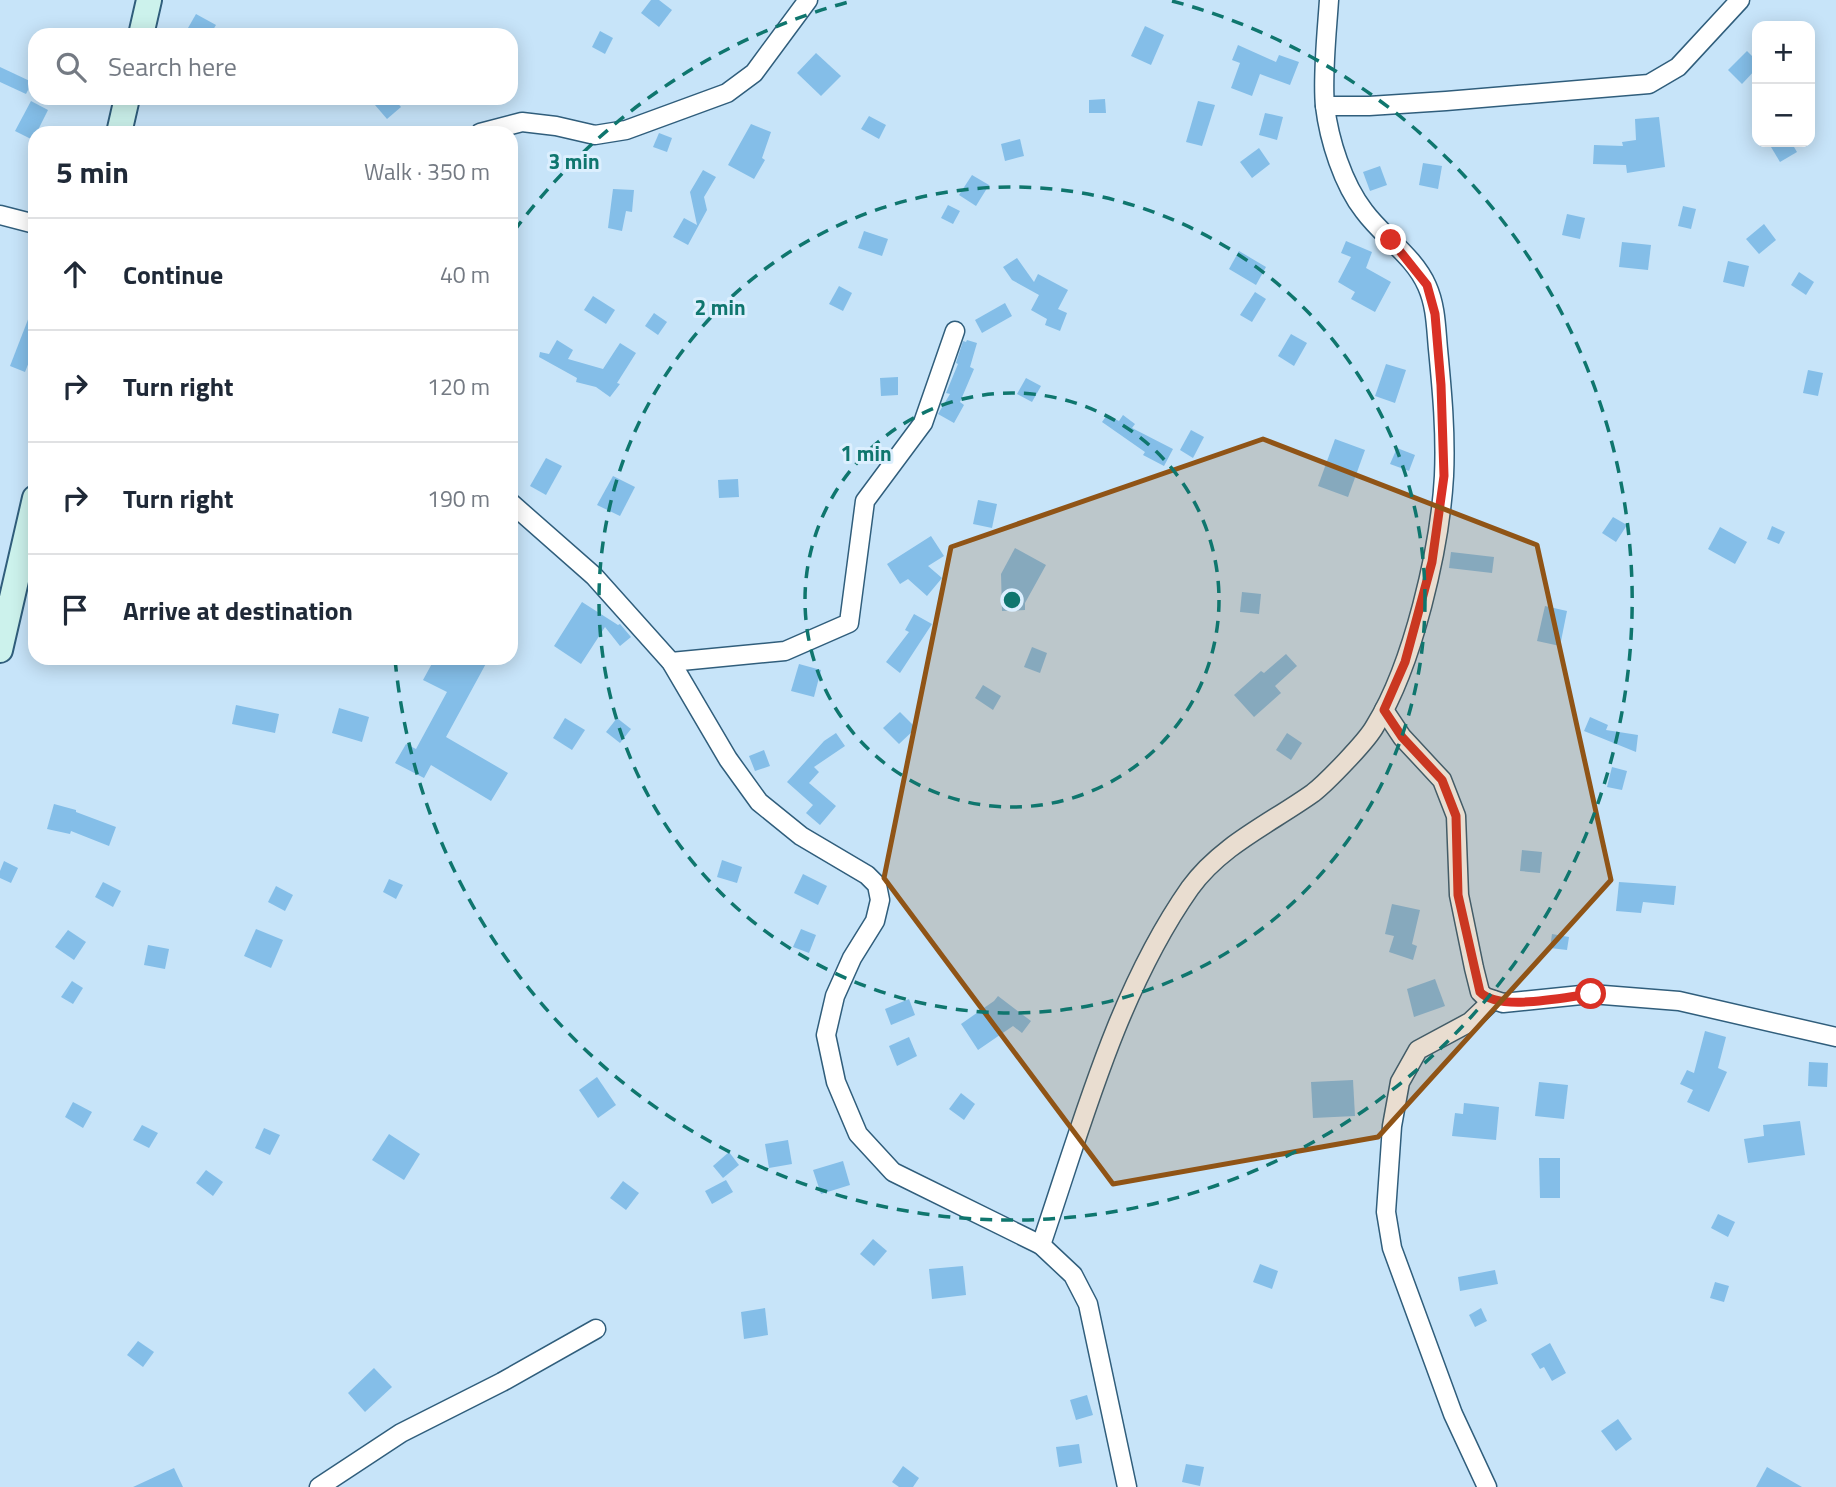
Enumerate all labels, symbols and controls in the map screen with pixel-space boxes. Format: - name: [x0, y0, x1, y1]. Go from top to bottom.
- map controls: [1752, 21, 1815, 147]
- button: +: [1752, 21, 1815, 84]
- search box: [28, 28, 518, 105]
- text: Search here: [108, 47, 237, 86]
- icon: search: [52, 48, 90, 86]
- button: −: [1752, 84, 1815, 147]
- text: 3 min: [548, 145, 600, 177]
- text: 5 min: [56, 149, 129, 195]
- text: Walk · 350 m: [364, 154, 490, 189]
- route end: [1375, 224, 1406, 255]
- icon: ahead: [56, 255, 94, 293]
- text: Continue: [123, 255, 223, 294]
- text: 40 m: [440, 257, 490, 292]
- text: 2 min: [694, 291, 746, 323]
- icon: right: [56, 367, 94, 405]
- text: Turn right: [123, 367, 234, 406]
- text: 120 m: [427, 369, 490, 404]
- text: 1 min: [840, 437, 892, 469]
- icon: right: [56, 479, 94, 517]
- text: Turn right: [123, 479, 234, 518]
- text: 190 m: [427, 481, 490, 516]
- centre of rings: [1000, 588, 1024, 612]
- icon: arrive: [56, 591, 94, 629]
- text: Arrive at destination: [123, 591, 353, 630]
- route start: [1575, 978, 1606, 1009]

